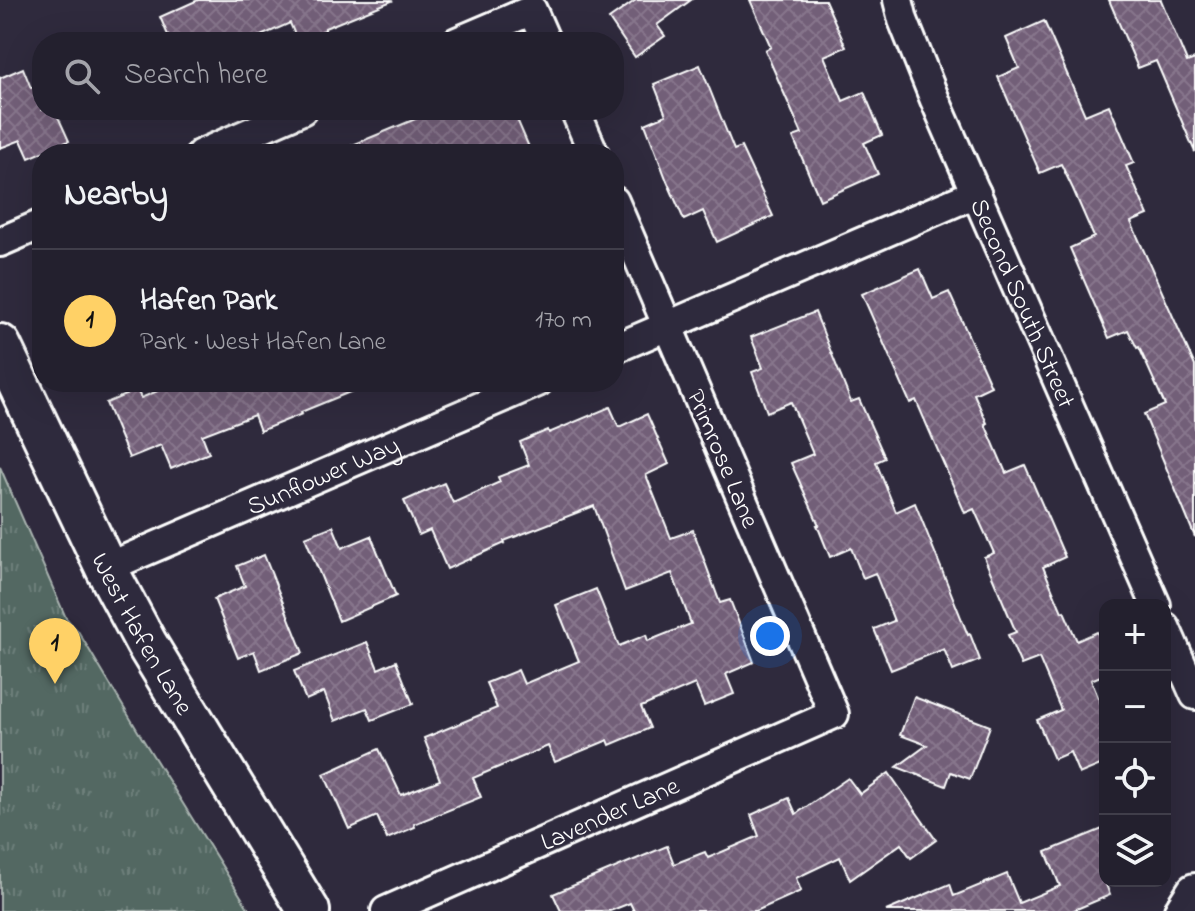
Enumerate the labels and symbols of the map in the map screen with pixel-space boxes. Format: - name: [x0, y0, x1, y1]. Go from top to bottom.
- street label: Second South Street: [958, 193, 1084, 415]
- street label: Primrose Lane: [675, 384, 768, 535]
- street label: Sunflower Way: [242, 428, 406, 527]
- street label: West Hafen Lane: [80, 547, 202, 723]
- your location: [750, 616, 790, 656]
- pin: 1: [29, 618, 81, 684]
- street label: Lavender Lane: [535, 768, 686, 863]

